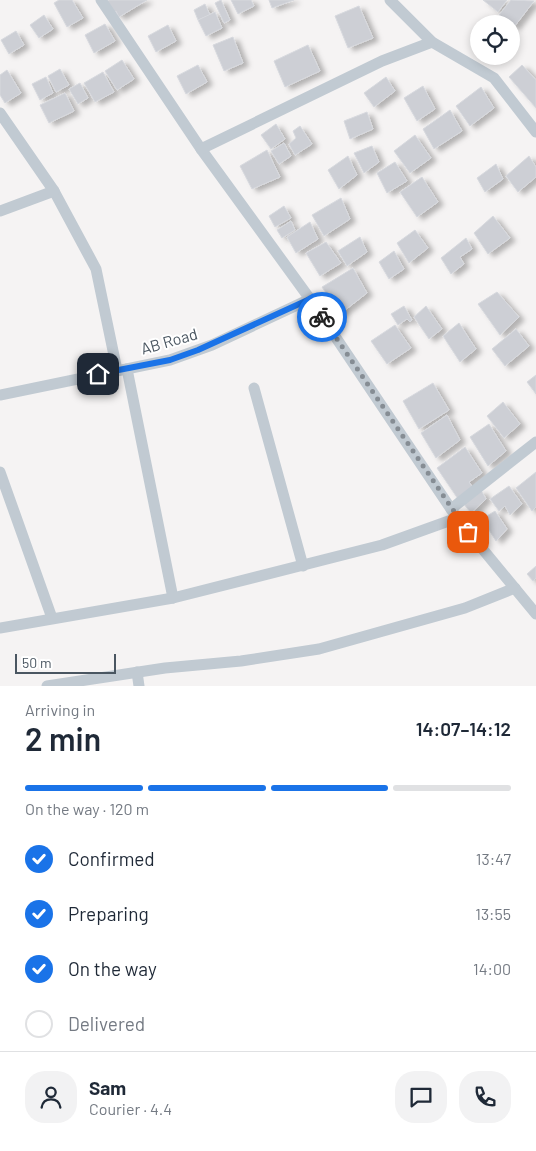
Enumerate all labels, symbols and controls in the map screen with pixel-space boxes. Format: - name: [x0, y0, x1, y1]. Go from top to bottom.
- map controls: [470, 15, 520, 65]
- button: locate: [470, 15, 520, 65]
- courier: [297, 292, 347, 342]
- icon: bike: [308, 303, 336, 331]
- street label: AB Road: [138, 323, 200, 358]
- pin: [77, 353, 119, 395]
- icon: home: [84, 360, 112, 388]
- pin: [447, 511, 489, 553]
- icon: bag: [454, 518, 482, 546]
- scale bar: [15, 651, 116, 674]
- text: 50 m: [22, 654, 51, 671]
- text: Arriving in: [25, 700, 95, 719]
- text: 14:07–14:12: [416, 717, 511, 740]
- text: 2 min: [25, 719, 101, 757]
- text: On the way · 120 m: [25, 799, 149, 818]
- icon: check: [25, 845, 53, 873]
- text: Confirmed: [68, 847, 155, 870]
- text: 13:47: [476, 849, 511, 868]
- icon: check: [25, 900, 53, 928]
- text: Preparing: [68, 902, 149, 925]
- text: 13:55: [475, 904, 511, 923]
- icon: check: [25, 955, 53, 983]
- text: On the way: [68, 957, 157, 980]
- text: 14:00: [473, 959, 511, 978]
- text: Delivered: [68, 1012, 145, 1035]
- button: person: [25, 1071, 77, 1123]
- button: chat: [395, 1071, 447, 1123]
- button: phone: [459, 1071, 511, 1123]
- text: Sam: [89, 1076, 126, 1099]
- text: Courier · 4.4: [89, 1099, 172, 1118]

